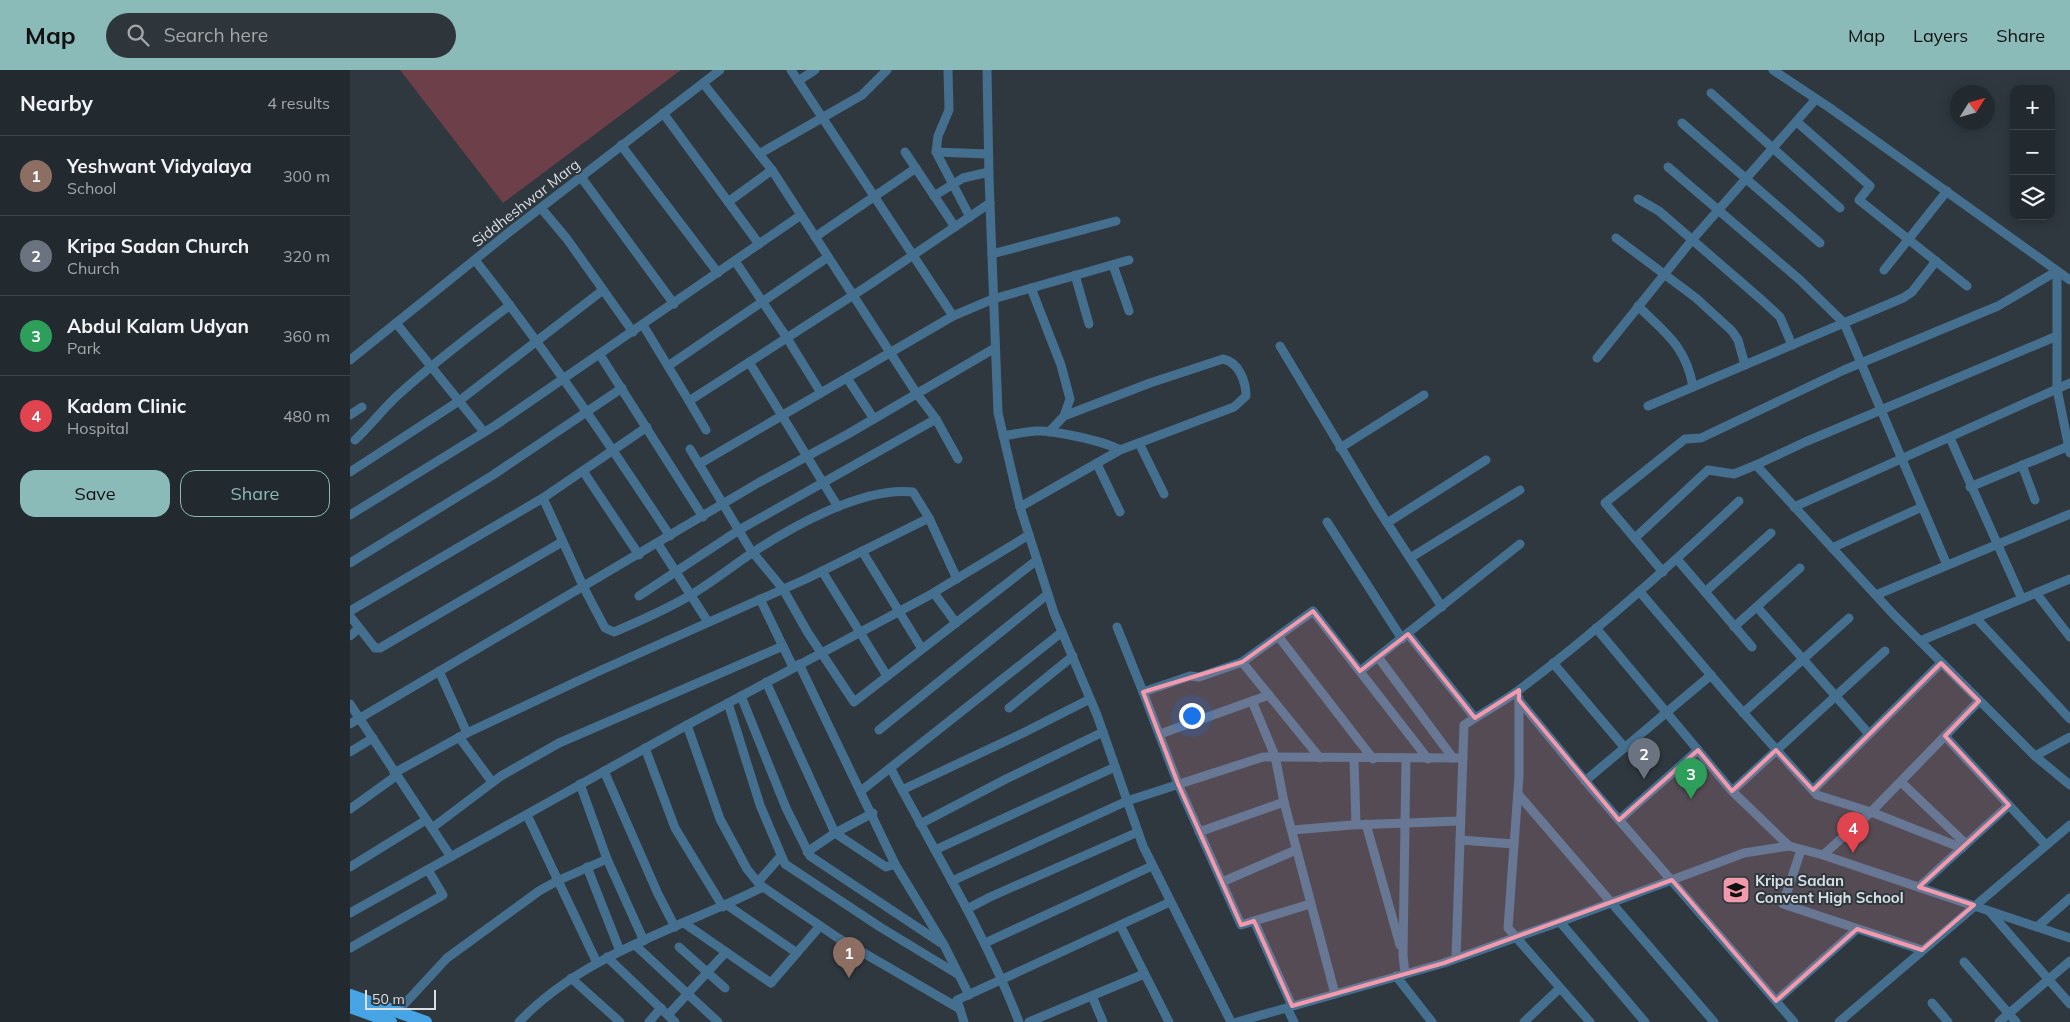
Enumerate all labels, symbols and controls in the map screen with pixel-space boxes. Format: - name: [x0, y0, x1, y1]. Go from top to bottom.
- search box: [106, 13, 456, 58]
- text: Map: [25, 20, 76, 50]
- icon: search: [124, 21, 152, 49]
- text: Search here: [164, 23, 268, 47]
- text: Map: [1848, 24, 1885, 47]
- text: Layers: [1913, 24, 1968, 47]
- text: Share: [1996, 24, 2045, 47]
- north arrow: [1950, 85, 1995, 130]
- map controls: [2010, 85, 2055, 220]
- button: +: [2010, 85, 2055, 130]
- text: Nearby: [20, 90, 93, 116]
- text: 4 results: [267, 93, 330, 113]
- button: −: [2010, 130, 2055, 175]
- text: Yeshwant Vidyalaya: [67, 154, 252, 178]
- street label: Siddheshwar Marg: [468, 155, 583, 251]
- text: 1: [31, 166, 41, 186]
- text: 300 m: [283, 166, 330, 186]
- button: layers: [2010, 175, 2055, 220]
- text: School: [67, 178, 116, 198]
- text: Kripa Sadan Church: [67, 234, 249, 258]
- text: 2: [31, 246, 41, 266]
- text: 320 m: [283, 246, 330, 266]
- text: Church: [67, 258, 120, 278]
- text: Abdul Kalam Udyan: [67, 314, 249, 338]
- text: 3: [31, 326, 41, 346]
- text: 360 m: [283, 326, 330, 346]
- text: Park: [67, 338, 101, 358]
- text: Kadam Clinic: [67, 394, 186, 418]
- text: 4: [31, 406, 41, 426]
- text: 480 m: [283, 406, 330, 426]
- text: Hospital: [67, 418, 129, 438]
- button: Save: [20, 470, 170, 517]
- button: Share: [180, 470, 330, 517]
- your location: [1179, 703, 1205, 729]
- pin: 2: [1628, 738, 1660, 779]
- pin: 3: [1675, 758, 1707, 799]
- pin: 4: [1837, 812, 1869, 853]
- place label: Kripa Sadan Convent High School: [1755, 871, 1904, 907]
- school or university icon: Kripa Sadan Convent High School: [1721, 875, 1751, 905]
- pin: 1: [833, 937, 865, 978]
- scale bar: [365, 987, 436, 1010]
- text: 50 m: [372, 990, 405, 1008]

